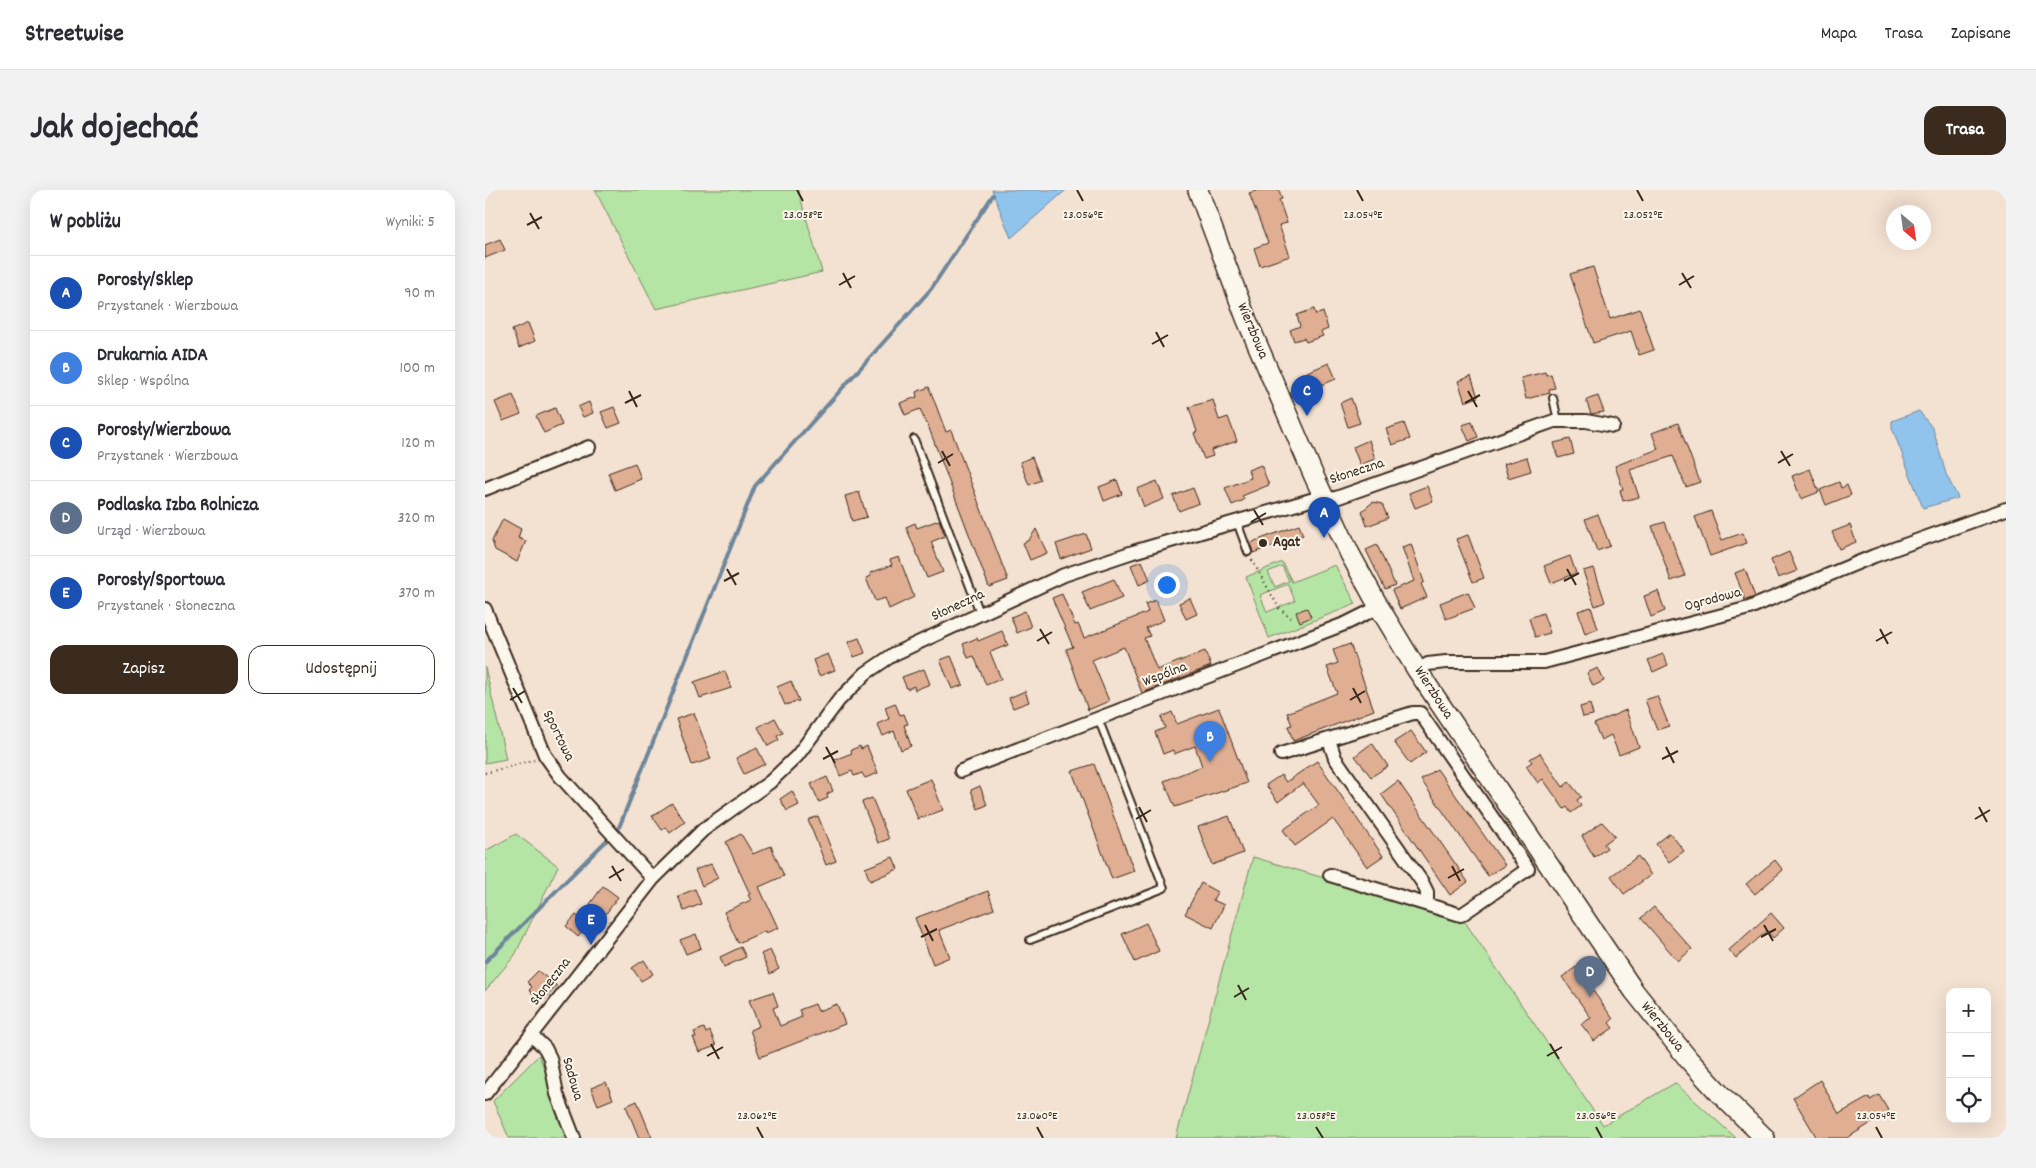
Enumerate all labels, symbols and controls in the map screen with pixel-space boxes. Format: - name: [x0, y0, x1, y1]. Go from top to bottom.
- text: Streetwise: [25, 18, 124, 52]
- text: Mapa: [1821, 22, 1856, 47]
- text: Trasa: [1884, 22, 1923, 47]
- text: Zapisane: [1951, 22, 2011, 47]
- text: Jak dojechać: [30, 105, 199, 155]
- button: Trasa: [1924, 106, 2006, 155]
- north arrow: [1886, 205, 1931, 250]
- text: 23.058°E: [784, 207, 823, 224]
- text: 23.056°E: [1063, 207, 1103, 224]
- text: 23.054°E: [1344, 207, 1383, 224]
- text: 23.052°E: [1623, 207, 1663, 224]
- text: W pobliżu: [50, 208, 121, 238]
- text: Wyniki: 5: [386, 211, 435, 234]
- text: Porosły/Sklep: [97, 268, 193, 295]
- text: A: [62, 282, 70, 305]
- text: 90 m: [404, 282, 435, 305]
- text: Przystanek · Wierzbowa: [97, 295, 238, 318]
- street label: Wierzbowa: [1230, 300, 1274, 363]
- text: Drukarnia AIDA: [97, 343, 208, 370]
- text: B: [62, 357, 70, 380]
- text: 100 m: [399, 357, 435, 380]
- text: Sklep · Wspólna: [97, 370, 189, 393]
- pin: C: [1291, 375, 1323, 416]
- text: Porosły/Wierzbowa: [97, 418, 230, 445]
- text: C: [62, 432, 70, 455]
- text: 120 m: [401, 432, 435, 455]
- text: Przystanek · Wierzbowa: [97, 445, 238, 468]
- street label: Słoneczna: [1327, 453, 1388, 491]
- text: Podlaska Izba Rolnicza: [97, 493, 258, 520]
- pin: A: [1308, 497, 1340, 538]
- text: D: [62, 507, 70, 530]
- text: 320 m: [398, 507, 435, 530]
- text: Urząd · Wierzbowa: [97, 520, 205, 543]
- place label: Agat: [1273, 532, 1301, 554]
- marker: Agat: [1257, 537, 1269, 549]
- text: Porosły/Sportowa: [97, 568, 225, 595]
- your location: [1154, 572, 1180, 598]
- text: E: [62, 582, 70, 605]
- text: 370 m: [398, 582, 435, 605]
- street label: Ogrodowa: [1682, 582, 1745, 618]
- street label: Słoneczna: [928, 584, 989, 628]
- text: Przystanek · Słoneczna: [97, 595, 235, 618]
- button: Zapisz: [50, 645, 238, 694]
- button: Udostępnij: [248, 645, 435, 694]
- street label: Wspólna: [1140, 656, 1191, 694]
- street label: Wierzbowa: [1408, 662, 1459, 725]
- street label: Sportowa: [536, 707, 580, 766]
- pin: B: [1194, 721, 1226, 762]
- pin: E: [575, 904, 607, 945]
- street label: Słoneczna: [525, 952, 578, 1011]
- pin: D: [1574, 956, 1606, 997]
- map controls: [1946, 988, 1991, 1123]
- button: +: [1946, 988, 1991, 1033]
- street label: Wierzbowa: [1635, 997, 1690, 1058]
- button: −: [1946, 1033, 1991, 1078]
- street label: Sadowa: [555, 1055, 589, 1104]
- button: locate: [1946, 1078, 1991, 1123]
- text: 23.062°E: [737, 1108, 777, 1125]
- text: 23.060°E: [1017, 1108, 1058, 1125]
- text: 23.058°E: [1297, 1108, 1336, 1125]
- text: 23.056°E: [1576, 1108, 1616, 1125]
- text: 23.054°E: [1857, 1108, 1896, 1125]

